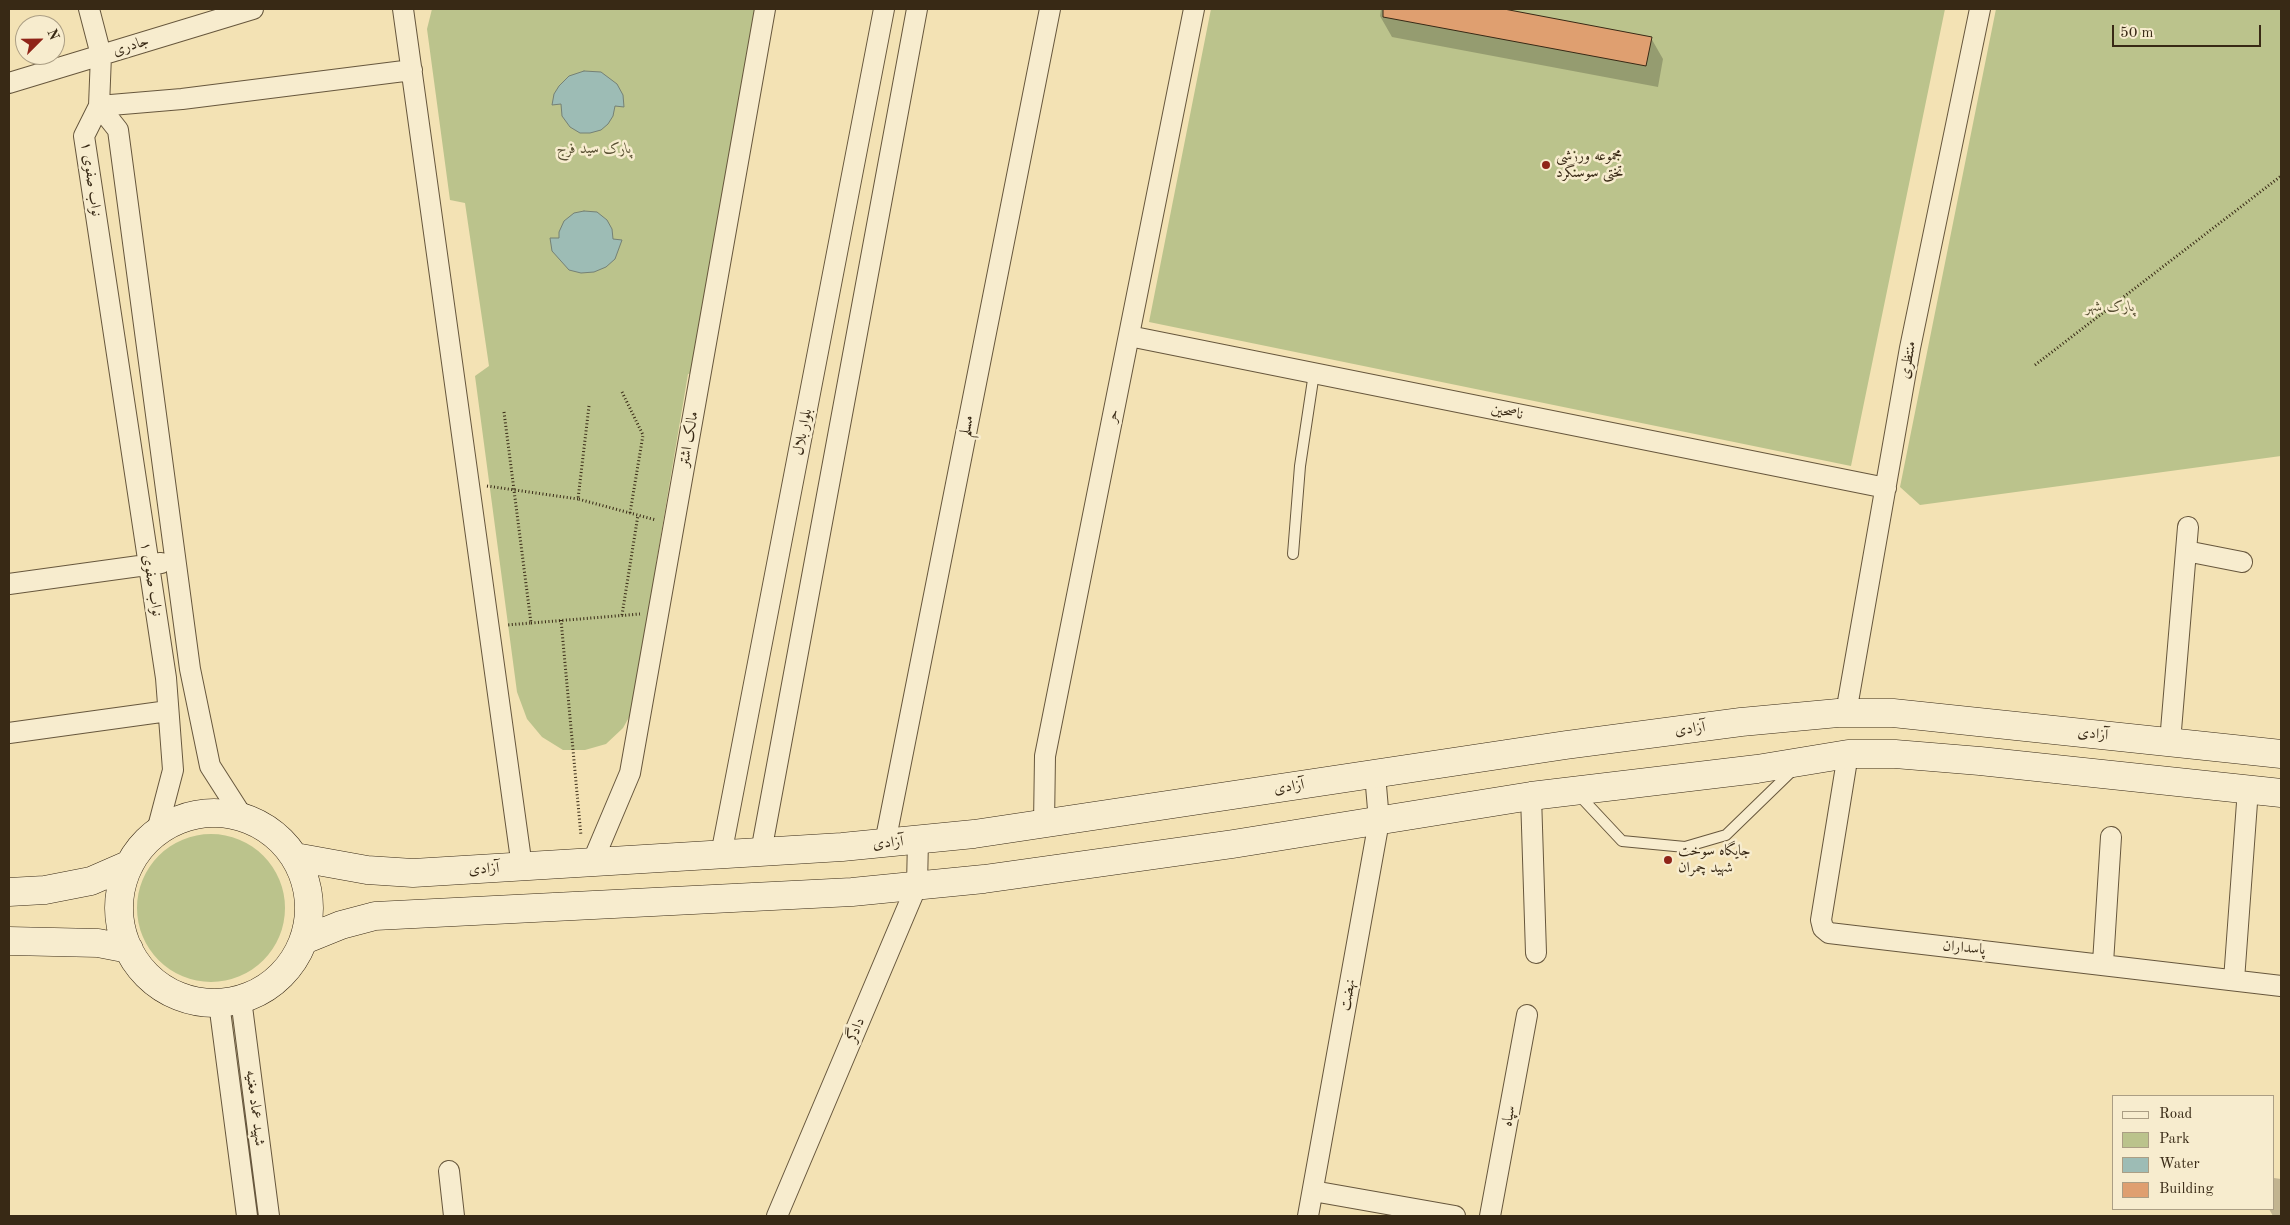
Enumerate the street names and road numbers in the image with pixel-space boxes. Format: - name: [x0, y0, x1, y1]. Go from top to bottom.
- street label: جادری: [111, 32, 151, 60]
- street label: نواب صفوی ۱: [77, 141, 105, 217]
- street label: منتظری: [1896, 340, 1920, 380]
- street label: ناصحین: [1490, 400, 1524, 424]
- street label: بلوار بلال: [790, 407, 816, 457]
- street label: حر: [1103, 408, 1123, 424]
- street label: مالک اشتر: [675, 410, 703, 468]
- street label: مسلم: [956, 414, 978, 438]
- street label: نواب صفوی ۱: [136, 540, 166, 618]
- street label: آزادی: [1674, 718, 1706, 740]
- street label: آزادی: [2077, 723, 2109, 745]
- street label: آزادی: [1272, 776, 1306, 798]
- street label: آزادی: [872, 833, 904, 853]
- street label: آزادی: [468, 859, 500, 879]
- street label: پاسداران: [1942, 937, 1986, 959]
- street label: نهضت: [1336, 978, 1360, 1012]
- street label: دادگر: [843, 1015, 869, 1045]
- street label: شهید عماد مغنیه: [241, 1069, 269, 1147]
- street label: سپاه: [1498, 1104, 1520, 1128]

